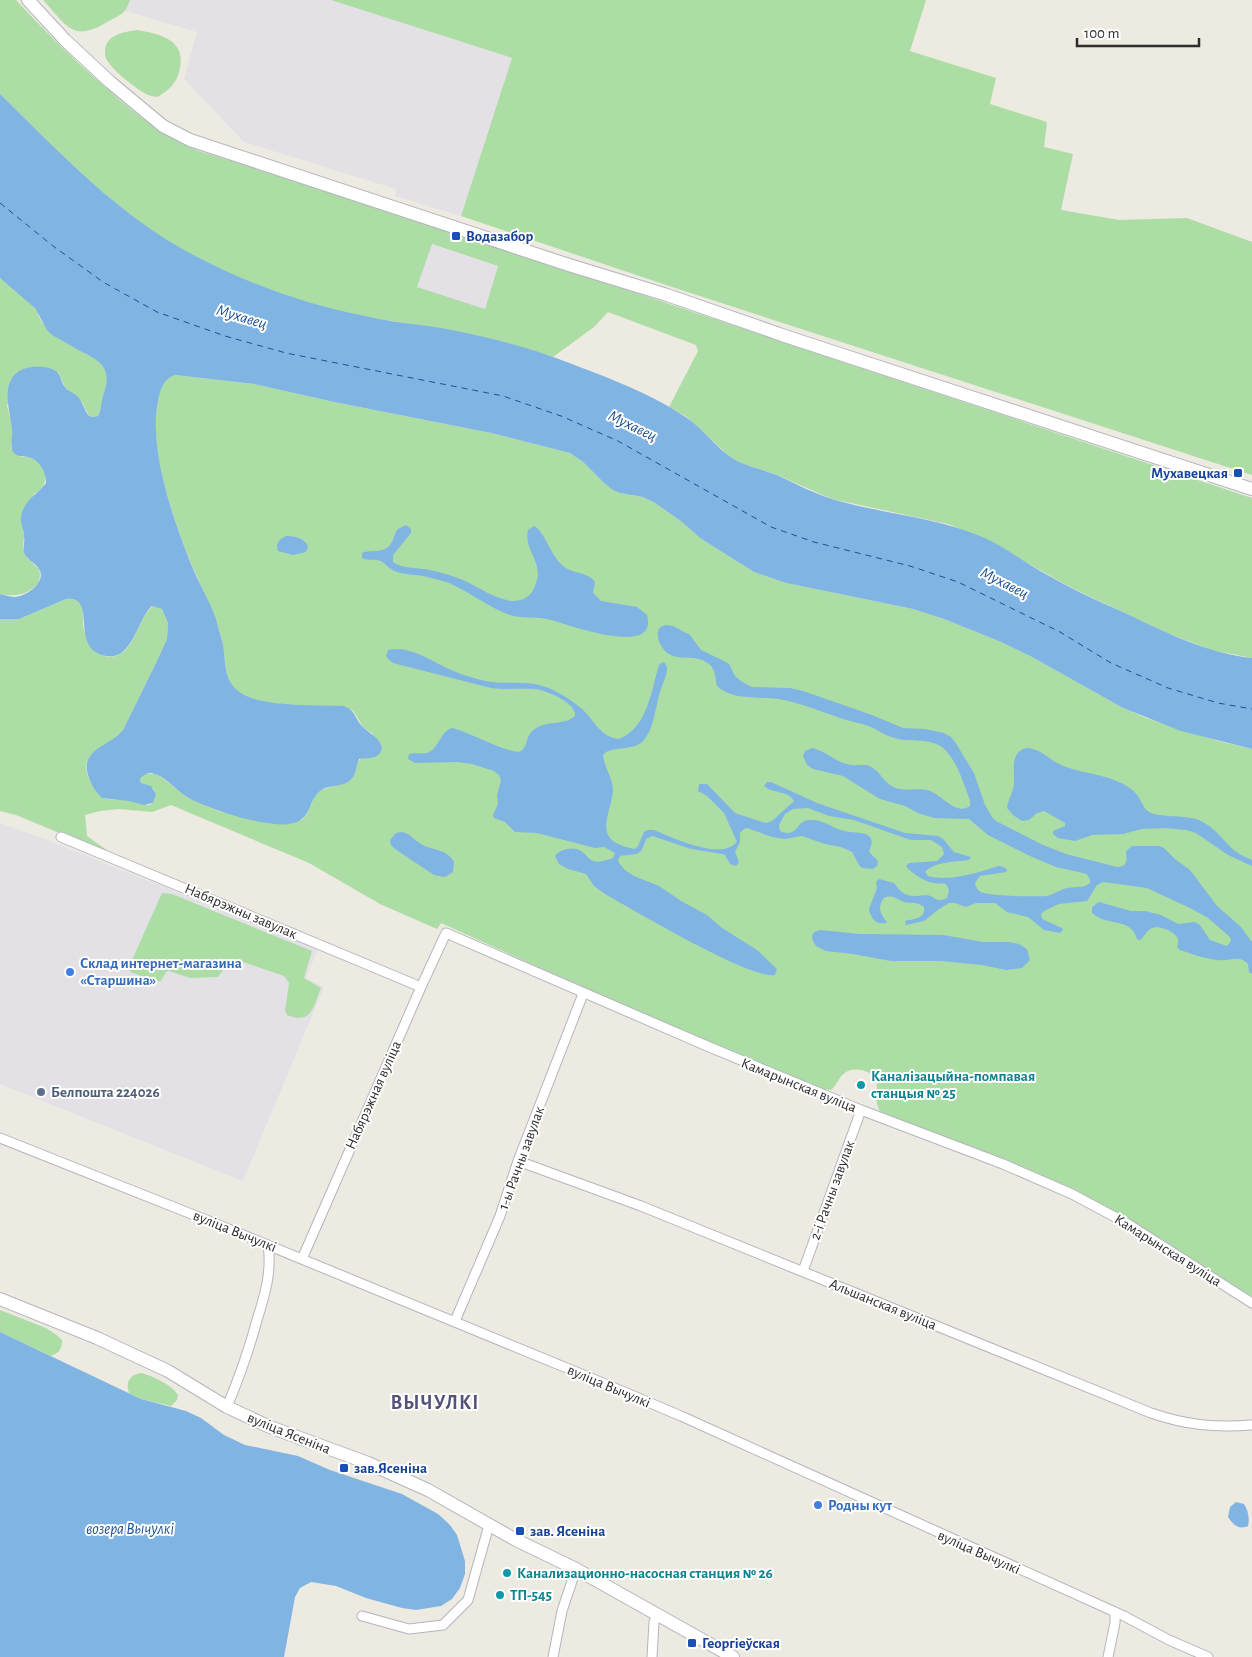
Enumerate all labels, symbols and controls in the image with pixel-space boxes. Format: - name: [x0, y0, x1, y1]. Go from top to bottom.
- scale bar: [1077, 15, 1200, 47]
- text: 100 m: [1084, 26, 1119, 41]
- place label: Водазабор: [466, 229, 533, 244]
- marker: Водазабор: [450, 230, 462, 242]
- water label: Мухавец: [215, 302, 269, 332]
- water label: Мухавец: [606, 407, 659, 444]
- place label: Мухавецкая: [1151, 466, 1228, 481]
- marker: Мухавецкая: [1232, 467, 1244, 479]
- water label: Мухавец: [978, 564, 1031, 602]
- street label: Набярэжны завулак: [182, 881, 299, 942]
- place label: Склад интернет-магазина «Старшина»: [80, 956, 242, 988]
- marker: Склад интернет-магазина «Старшина»: [64, 966, 76, 978]
- street label: Набярэжная вуліца: [343, 1039, 404, 1152]
- street label: Камарынская вуліца: [739, 1055, 859, 1116]
- place label: Каналізацыйна-помпавая станцыя № 25: [871, 1069, 1035, 1101]
- marker: Каналізацыйна-помпавая станцыя № 25: [855, 1079, 867, 1091]
- place label: Белпошта 224026: [51, 1085, 160, 1100]
- marker: Белпошта 224026: [35, 1086, 47, 1098]
- street label: 1-ы Рачны завулак: [496, 1104, 547, 1212]
- street label: 2-і Рачны завулак: [808, 1138, 857, 1242]
- street label: вуліца Вычулкі: [191, 1208, 279, 1255]
- street label: Камарынская вуліца: [1112, 1211, 1224, 1289]
- street label: Альшанская вуліца: [827, 1276, 939, 1333]
- street label: вуліца Вычулкі: [565, 1362, 653, 1411]
- district label: ВЫЧУЛКІ: [391, 1393, 479, 1413]
- street label: вуліца Ясеніна: [245, 1410, 333, 1457]
- place label: зав.Ясеніна: [354, 1461, 427, 1476]
- marker: зав.Ясеніна: [338, 1462, 350, 1474]
- place label: Родны кут: [828, 1498, 892, 1513]
- marker: Родны кут: [812, 1499, 824, 1511]
- water label: возера Вычулкі: [86, 1521, 174, 1538]
- place label: зав. Ясеніна: [530, 1524, 605, 1539]
- marker: зав. Ясеніна: [514, 1525, 526, 1537]
- street label: вуліца Вычулкі: [935, 1528, 1022, 1577]
- place label: Канализационно-насосная станция № 26: [517, 1566, 773, 1581]
- marker: Канализационно-насосная станция № 26: [501, 1567, 513, 1579]
- place label: ТП-545: [510, 1588, 552, 1603]
- marker: ТП-545: [494, 1589, 506, 1601]
- place label: Георгіеўская: [702, 1636, 780, 1651]
- marker: Георгіеўская: [686, 1637, 698, 1649]

